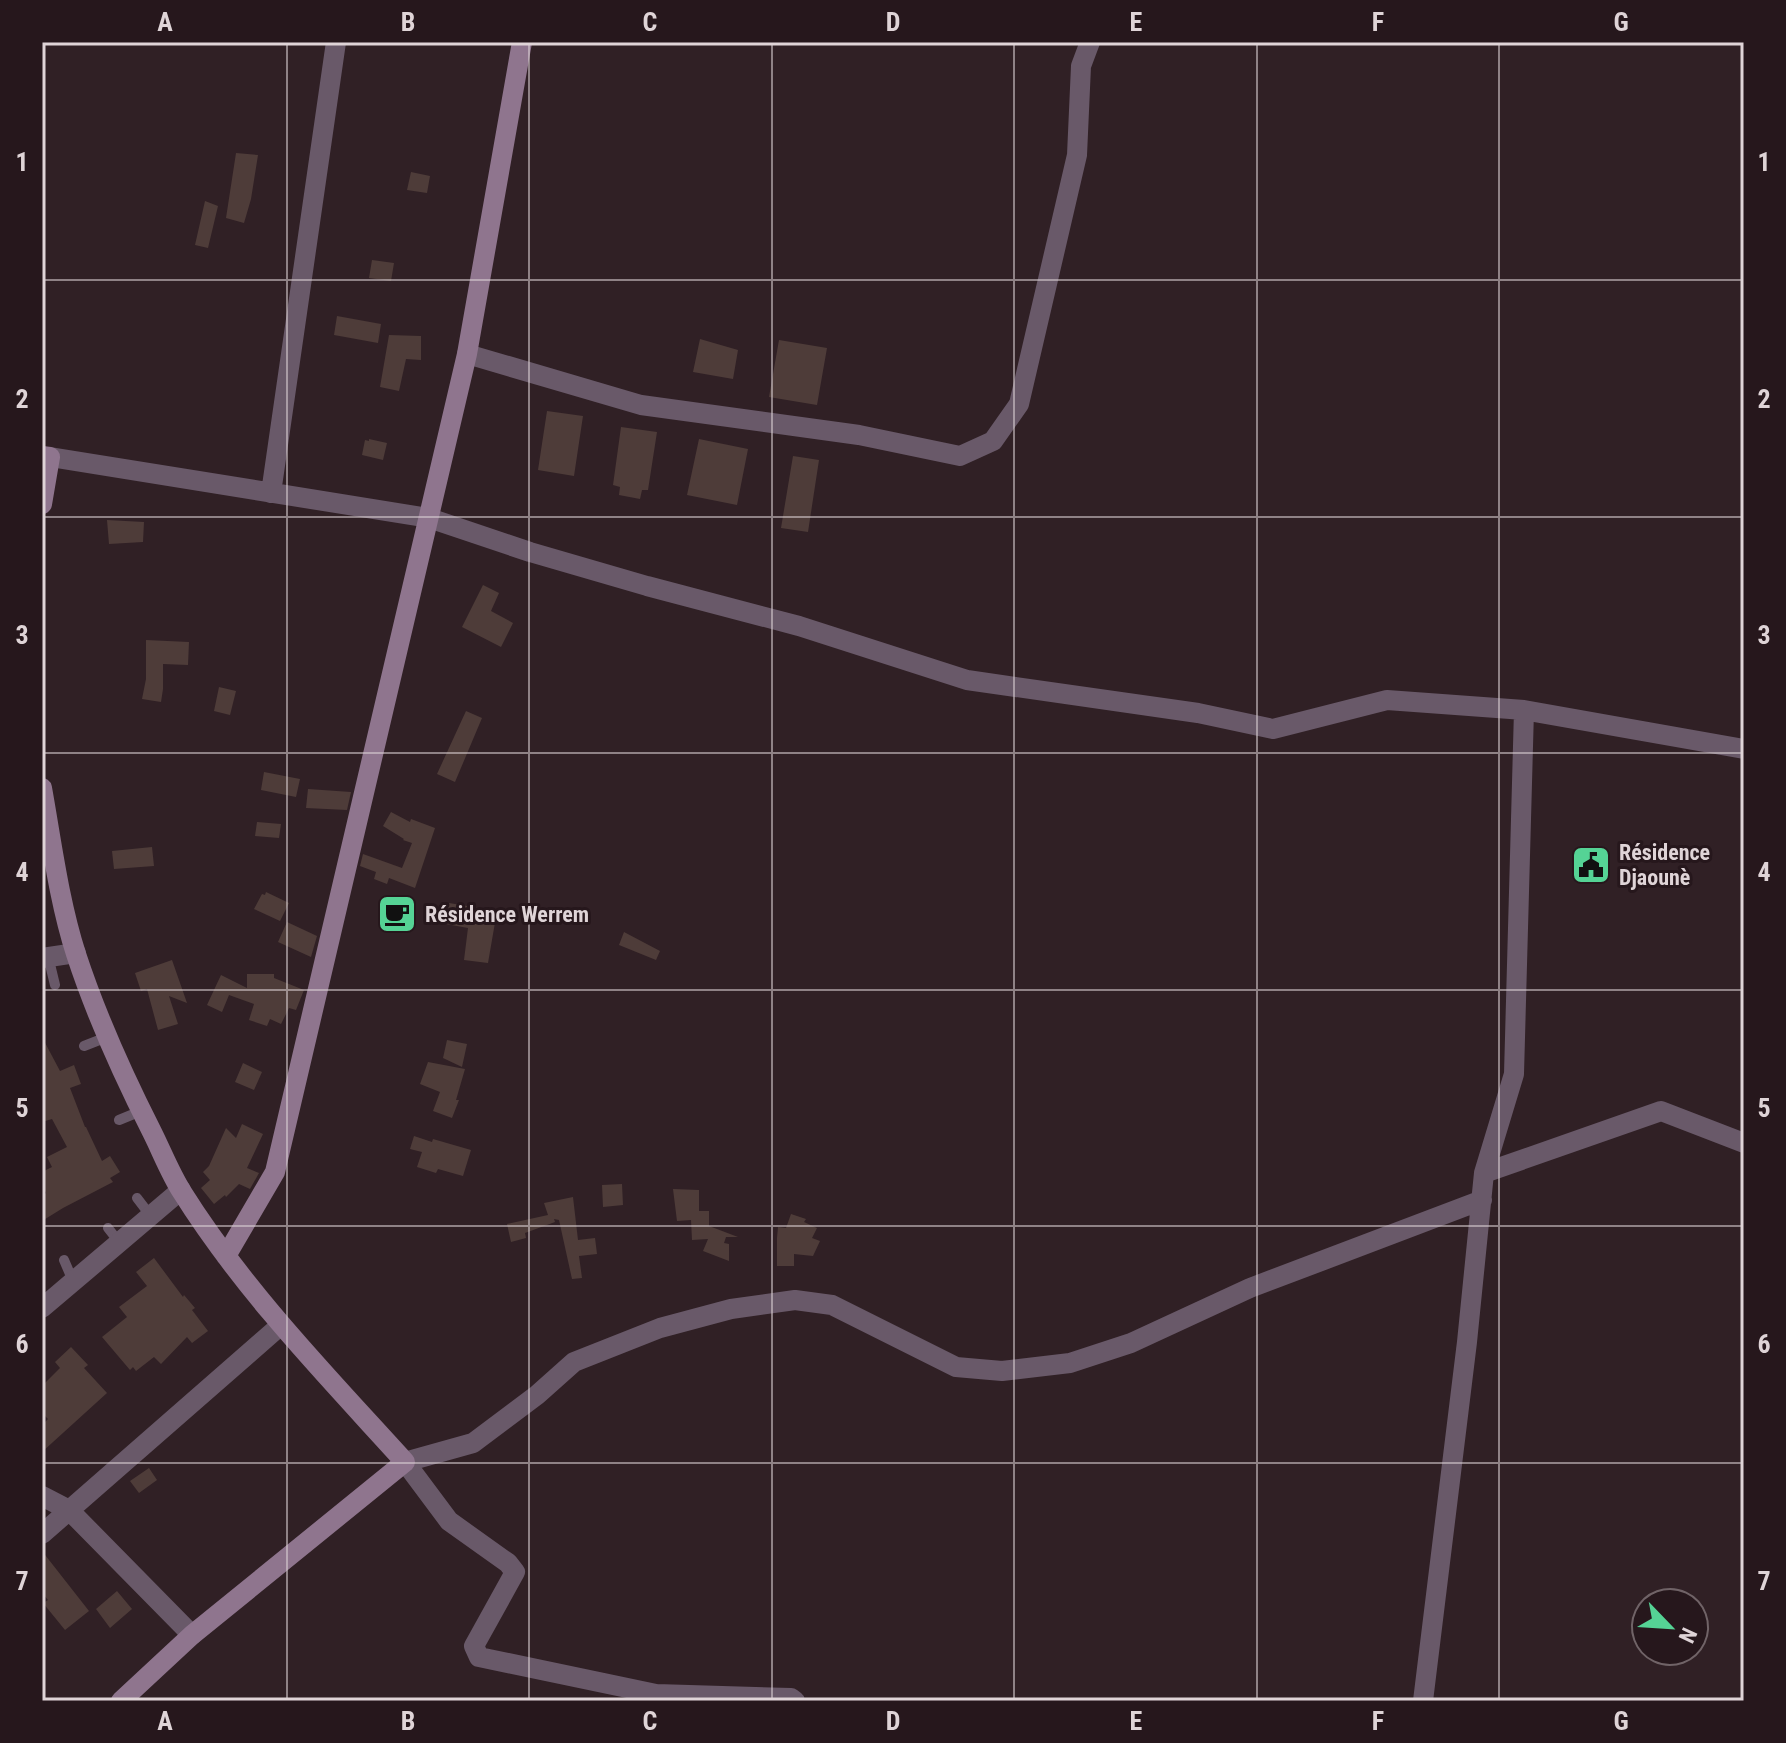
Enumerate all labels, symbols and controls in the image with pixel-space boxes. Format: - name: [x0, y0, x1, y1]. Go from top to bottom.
- text: A: [157, 7, 173, 37]
- text: B: [401, 7, 415, 37]
- text: C: [643, 7, 658, 37]
- text: D: [886, 7, 900, 37]
- text: E: [1130, 7, 1143, 37]
- text: F: [1372, 7, 1384, 37]
- text: G: [1613, 7, 1629, 37]
- text: 1: [15, 147, 29, 177]
- text: 1: [1757, 147, 1771, 177]
- text: 2: [15, 384, 29, 414]
- text: 2: [1757, 384, 1771, 414]
- text: 3: [15, 620, 29, 650]
- text: 3: [1757, 620, 1771, 650]
- place label: Résidence Djaounè: [1619, 840, 1710, 890]
- public building icon: Résidence Djaounè: [1570, 844, 1612, 886]
- text: 4: [15, 857, 29, 887]
- text: 4: [1757, 857, 1771, 887]
- cafe icon: Résidence Werrem: [376, 893, 418, 935]
- place label: Résidence Werrem: [425, 902, 589, 927]
- text: 5: [15, 1093, 29, 1123]
- text: 5: [1757, 1093, 1771, 1123]
- text: 6: [15, 1329, 29, 1359]
- text: 6: [1757, 1329, 1771, 1359]
- text: 7: [15, 1566, 29, 1596]
- text: 7: [1757, 1566, 1771, 1596]
- north arrow: [1630, 1587, 1710, 1667]
- text: N: [1673, 1624, 1702, 1647]
- text: A: [157, 1706, 173, 1736]
- text: B: [401, 1706, 415, 1736]
- text: C: [643, 1706, 658, 1736]
- text: D: [886, 1706, 900, 1736]
- text: E: [1130, 1706, 1143, 1736]
- text: F: [1372, 1706, 1384, 1736]
- text: G: [1613, 1706, 1629, 1736]

